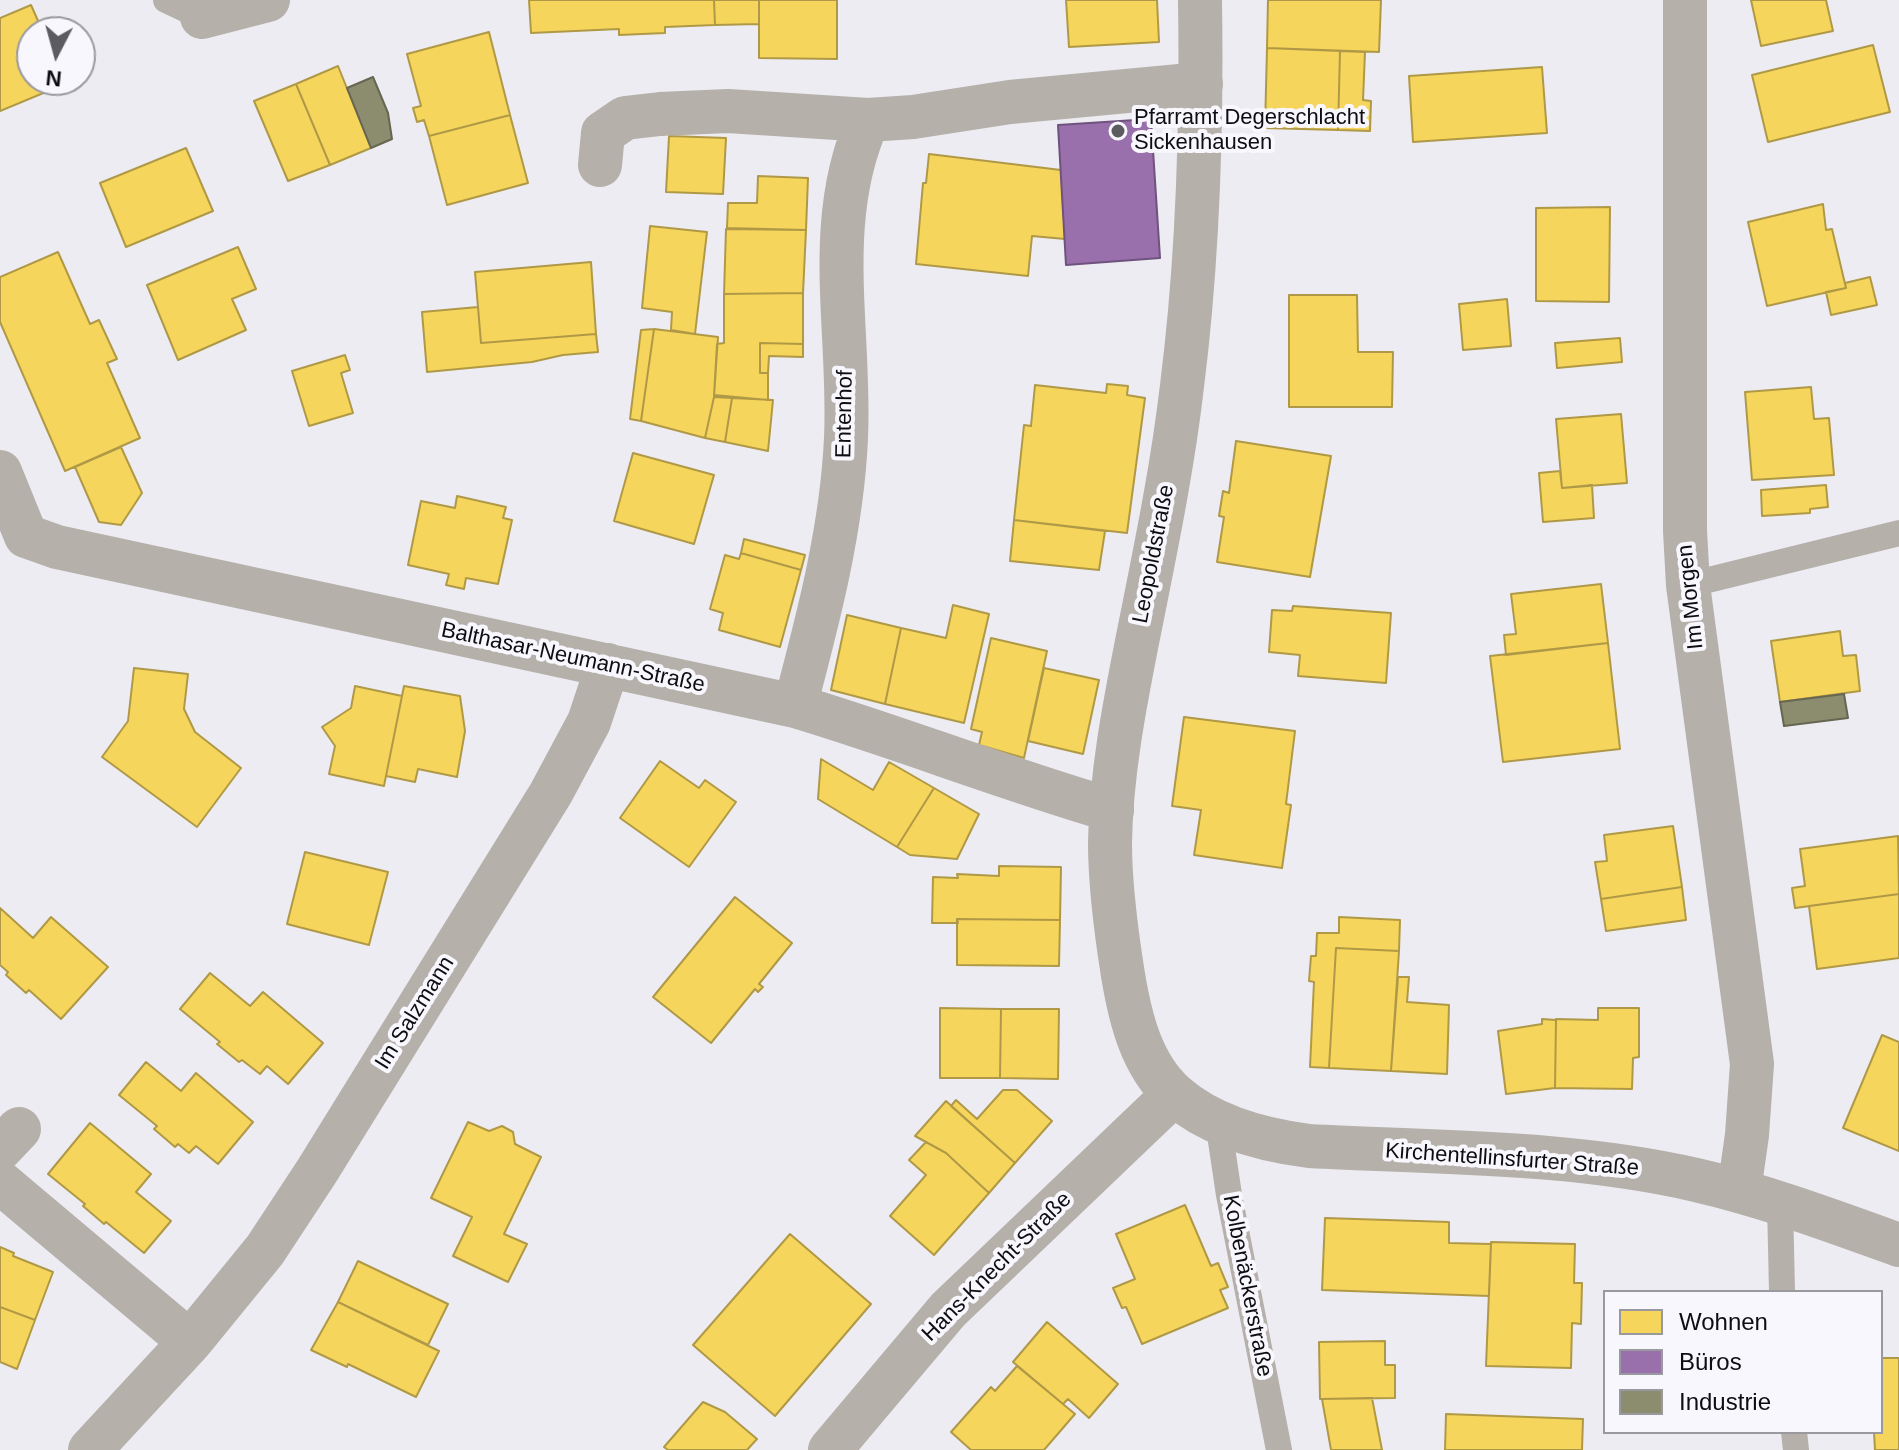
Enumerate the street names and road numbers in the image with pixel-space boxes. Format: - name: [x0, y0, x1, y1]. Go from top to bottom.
- street label: Entenhof: [831, 370, 859, 458]
- street label: Leopoldstraße: [1128, 482, 1180, 626]
- street label: Im Morgen: [1672, 543, 1710, 651]
- street label: Balthasar-Neumann-Straße: [439, 617, 707, 699]
- street label: Im Salzmann: [370, 952, 460, 1074]
- street label: Kirchentellinsfurter Straße: [1384, 1138, 1640, 1182]
- street label: Hans-Knecht-Straße: [917, 1187, 1077, 1347]
- street label: Kolbenäckerstraße: [1216, 1193, 1278, 1379]

